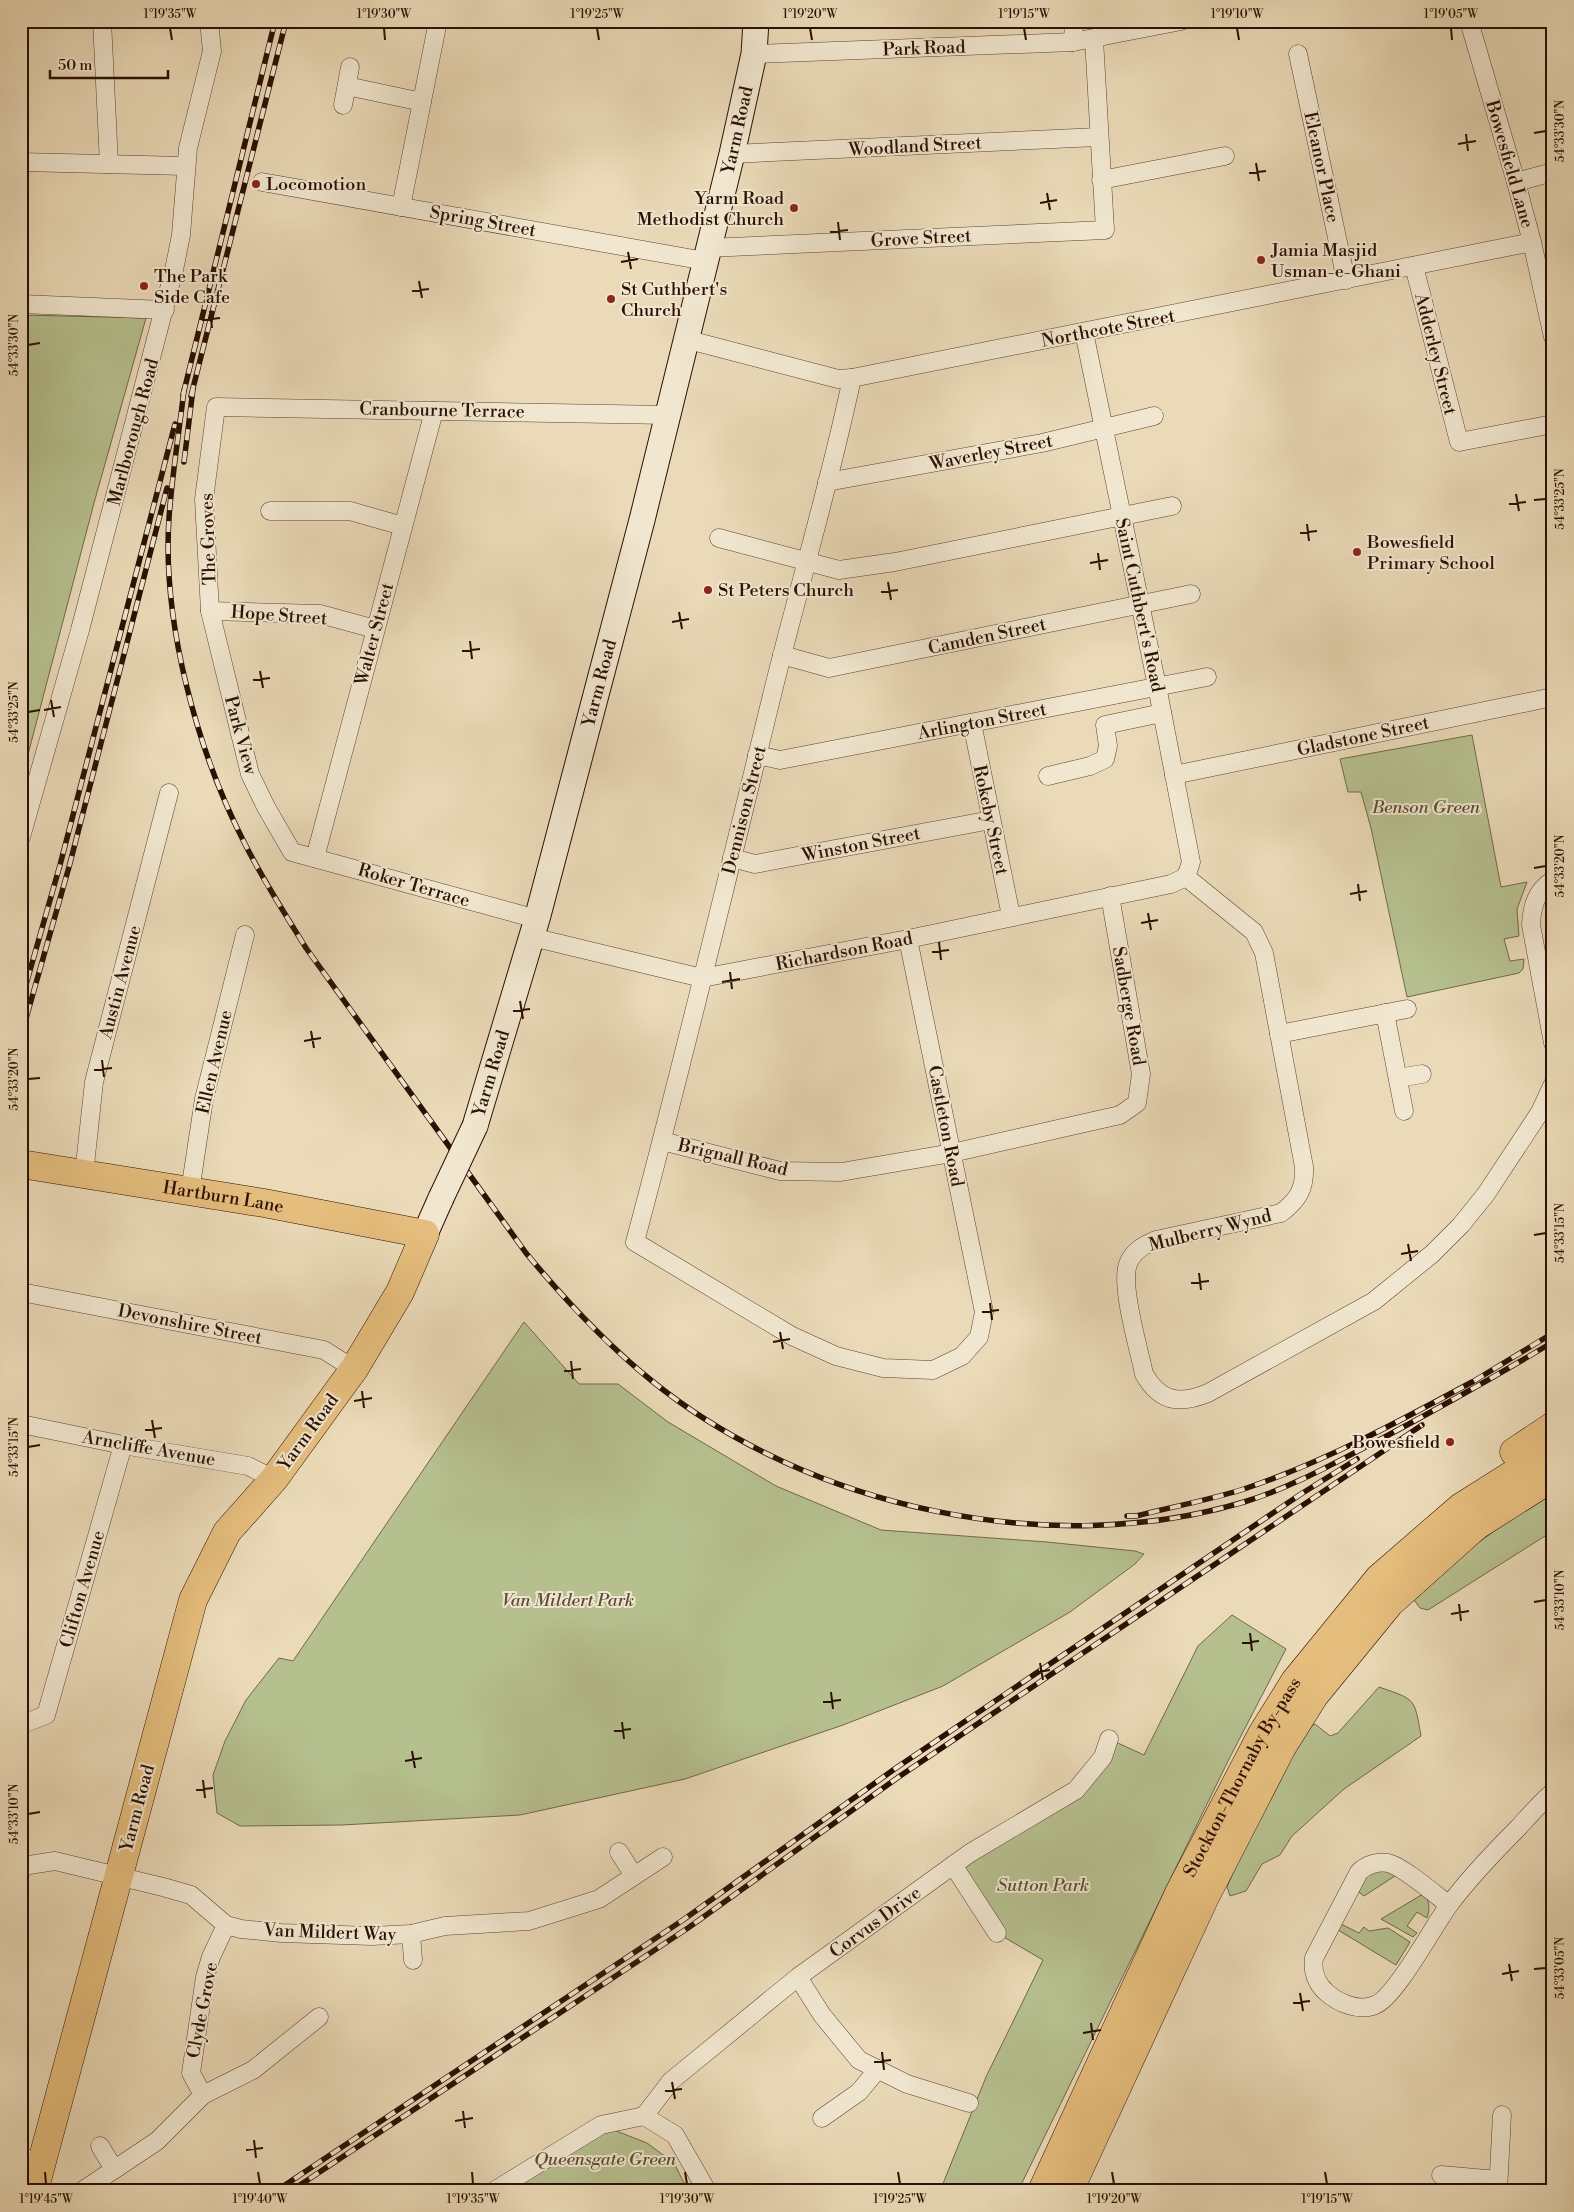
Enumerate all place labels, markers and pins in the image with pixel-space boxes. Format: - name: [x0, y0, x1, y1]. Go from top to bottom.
- place label: Locomotion: [266, 173, 366, 196]
- marker: Locomotion: [250, 178, 262, 190]
- place label: Yarm Road Methodist Church: [637, 187, 785, 231]
- marker: Yarm Road Methodist Church: [788, 202, 800, 214]
- place label: Jamia Masjid Usman-e-Ghani: [1270, 239, 1401, 283]
- marker: Jamia Masjid Usman-e-Ghani: [1255, 254, 1267, 266]
- place label: The Park Side Cafe: [154, 265, 230, 309]
- place label: St Cuthbert's Church: [621, 278, 727, 322]
- marker: The Park Side Cafe: [138, 280, 150, 292]
- marker: St Cuthbert's Church: [605, 293, 617, 305]
- place label: Bowesfield Primary School: [1366, 531, 1495, 575]
- marker: Bowesfield Primary School: [1351, 546, 1363, 558]
- place label: St Peters Church: [718, 579, 854, 602]
- marker: St Peters Church: [702, 584, 714, 596]
- place label: Bowesfield: [1352, 1431, 1441, 1454]
- marker: Bowesfield: [1444, 1436, 1456, 1448]

